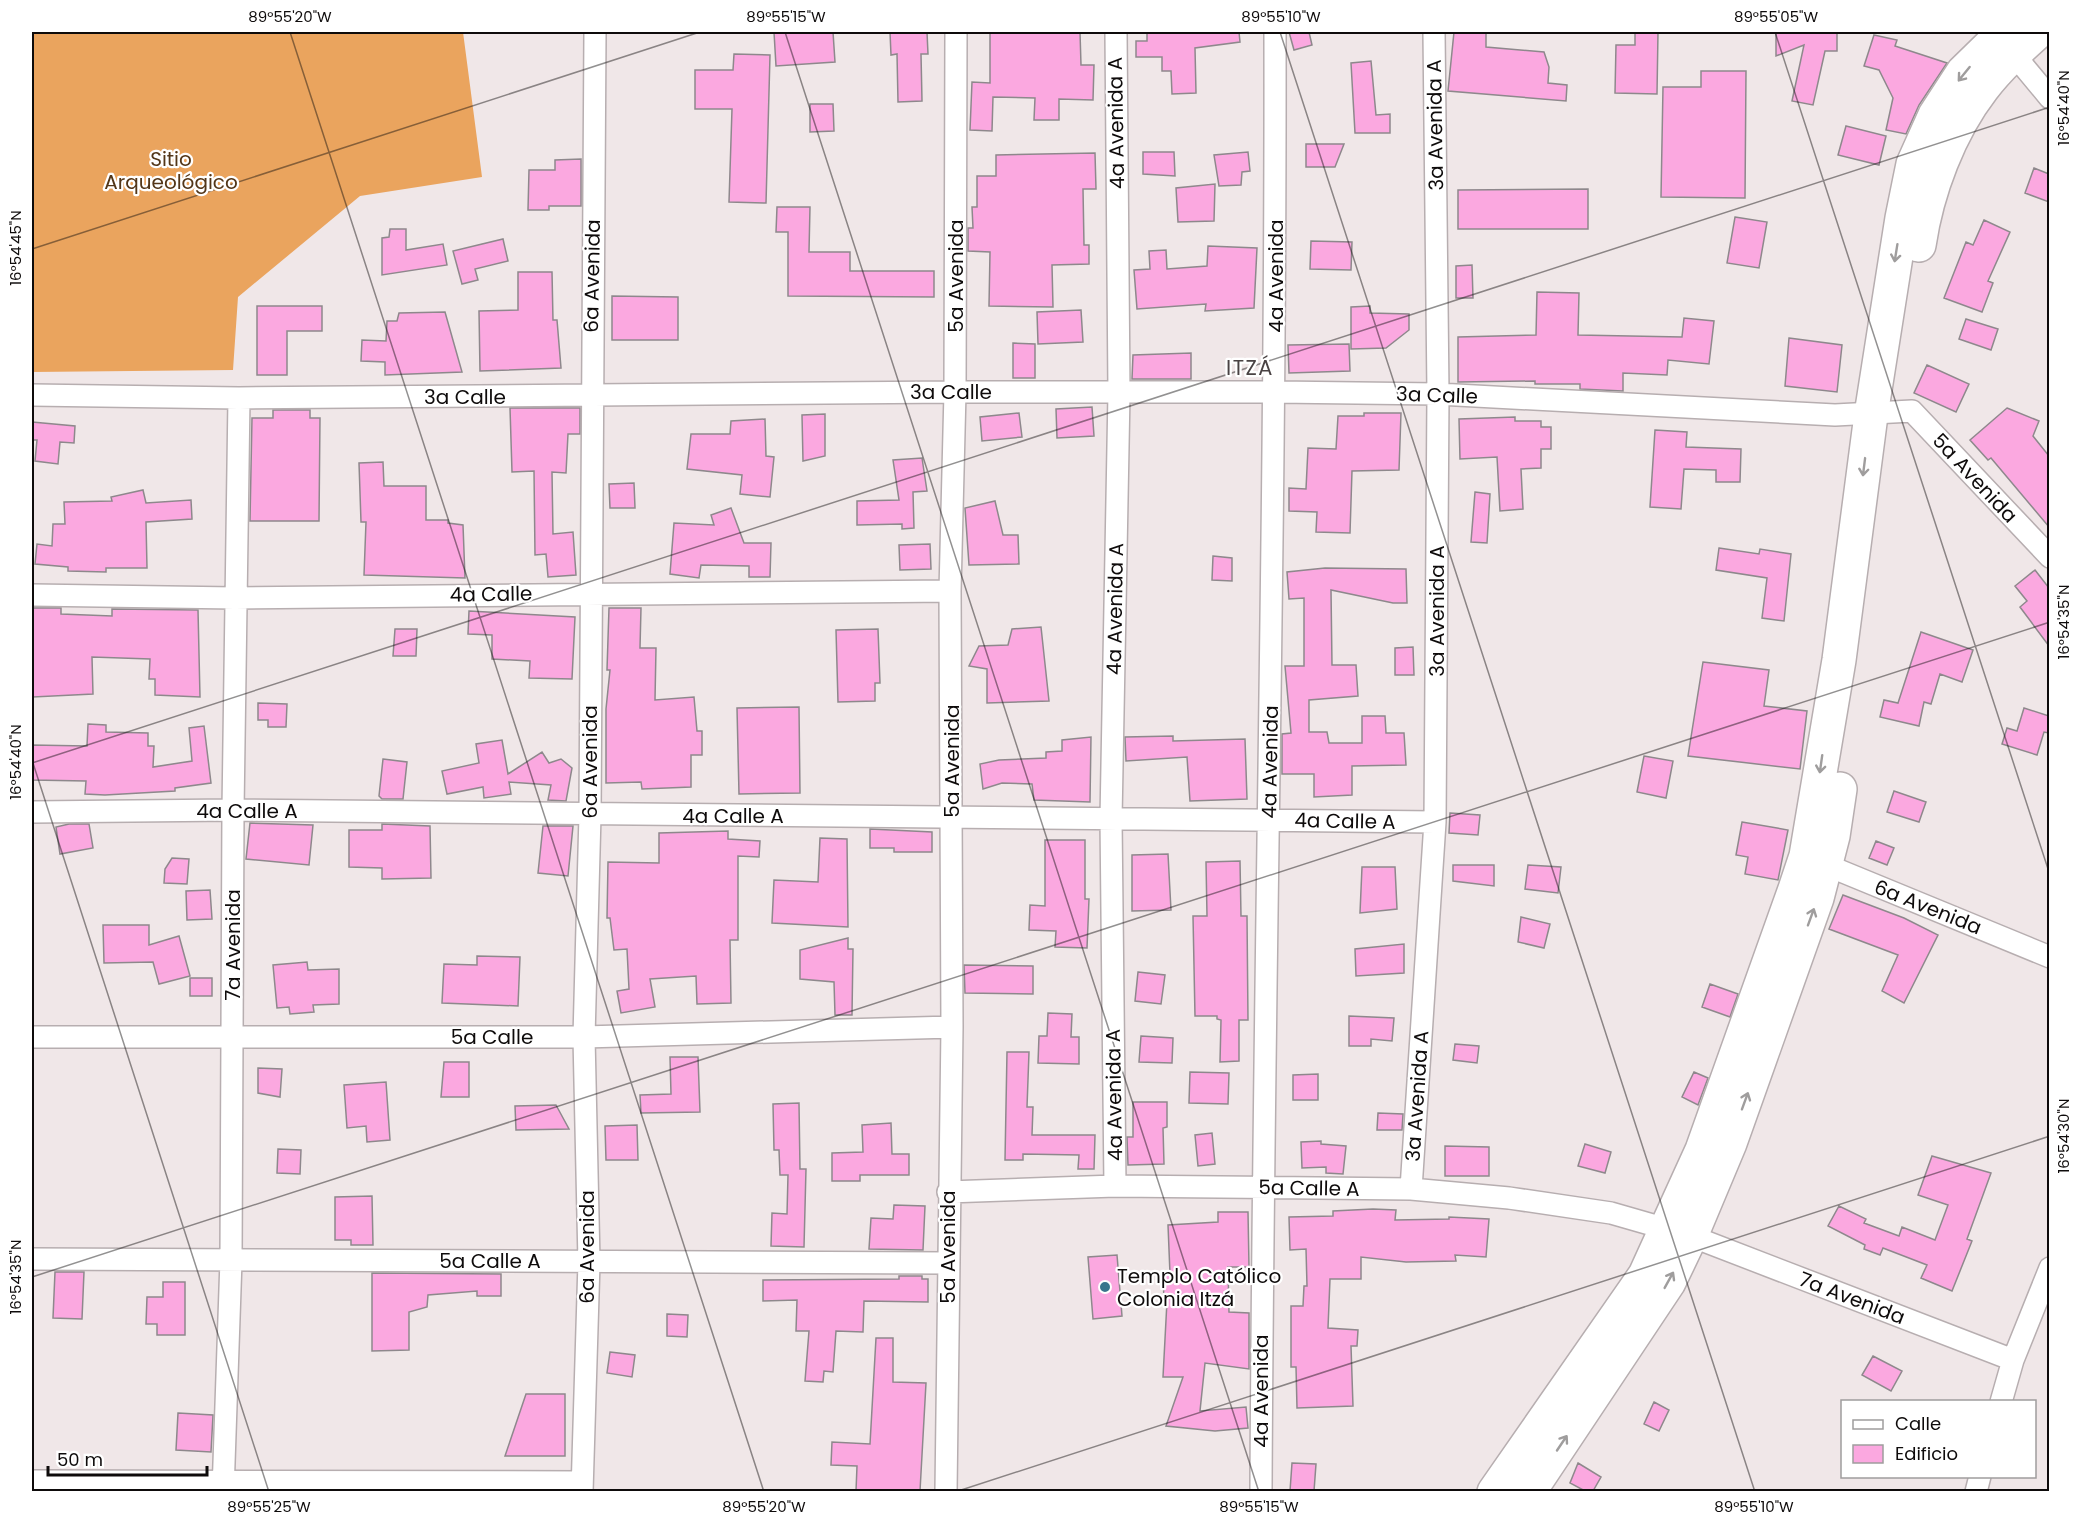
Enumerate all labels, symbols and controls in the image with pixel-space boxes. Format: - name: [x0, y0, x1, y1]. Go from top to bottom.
- text: 89°55'20"W: [248, 6, 332, 27]
- text: 89°55'15"W: [746, 6, 826, 27]
- text: 89°55'10"W: [1241, 6, 1321, 27]
- text: 89°55'05"W: [1734, 6, 1818, 27]
- street label: 4a Avenida A: [1101, 57, 1131, 189]
- street label: 3a Avenida A: [1420, 59, 1450, 191]
- one-way arrow: [1957, 65, 1970, 81]
- text: 16°54'40"N: [2053, 70, 2074, 146]
- park label: Sitio Arqueológico: [104, 145, 238, 196]
- text: 16°54'45"N: [5, 210, 26, 286]
- street label: 6a Avenida: [577, 219, 607, 333]
- street label: 5a Avenida: [942, 219, 970, 333]
- street label: 4a Avenida: [1262, 219, 1290, 333]
- one-way arrow: [1891, 243, 1902, 263]
- district label: ITZÁ: [1226, 353, 1274, 382]
- street label: 3a Calle: [910, 378, 992, 406]
- street label: 3a Calle: [1396, 380, 1478, 410]
- street label: 3a Calle: [424, 383, 506, 411]
- street label: 5a Avenida: [1926, 427, 2024, 529]
- one-way arrow: [1858, 456, 1869, 476]
- street label: 4a Avenida A: [1100, 543, 1130, 675]
- street label: 3a Avenida A: [1423, 545, 1451, 677]
- street label: 4a Calle: [449, 579, 533, 609]
- text: 16°54'35"N: [2053, 585, 2074, 659]
- street label: 5a Avenida: [938, 704, 966, 818]
- street label: 6a Avenida: [576, 705, 604, 819]
- street label: 4a Avenida: [1255, 705, 1285, 819]
- text: 16°54'40"N: [5, 724, 26, 800]
- one-way arrow: [1815, 753, 1826, 773]
- street label: 4a Calle A: [196, 797, 298, 825]
- street label: 4a Calle A: [682, 802, 784, 830]
- street label: 4a Calle A: [1294, 806, 1396, 836]
- street label: 6a Avenida: [1870, 873, 1986, 941]
- street label: 7a Avenida: [219, 889, 247, 1001]
- one-way arrow: [1806, 908, 1817, 927]
- street label: 5a Calle: [451, 1023, 533, 1051]
- street label: 4a Avenida A: [1099, 1029, 1129, 1161]
- street label: 3a Avenida A: [1398, 1030, 1436, 1162]
- one-way arrow: [1740, 1092, 1751, 1111]
- text: 16°54'30"N: [2053, 1099, 2074, 1173]
- street label: 5a Calle A: [1258, 1173, 1360, 1203]
- street label: 6a Avenida: [573, 1190, 601, 1304]
- street label: 5a Avenida: [934, 1190, 962, 1304]
- text: 16°54'35"N: [5, 1240, 26, 1314]
- street label: 5a Calle A: [439, 1247, 541, 1275]
- place label: Templo Católico Colonia Itzá: [1117, 1262, 1281, 1313]
- street label: 7a Avenida: [1795, 1265, 1909, 1331]
- one-way arrow: [1663, 1272, 1675, 1289]
- marker: Templo Católico Colonia Itzá: [1098, 1280, 1112, 1294]
- street label: 4a Avenida: [1247, 1334, 1275, 1448]
- legend: [1841, 1400, 2036, 1478]
- text: Calle: [1895, 1411, 1941, 1436]
- one-way arrow: [1556, 1435, 1568, 1452]
- scale bar: [48, 1439, 207, 1477]
- text: Edificio: [1895, 1441, 1958, 1466]
- text: 50 m: [57, 1447, 103, 1472]
- text: 89°55'25"W: [227, 1496, 311, 1517]
- text: 89°55'20"W: [722, 1496, 806, 1517]
- text: 89°55'15"W: [1219, 1496, 1299, 1517]
- text: 89°55'10"W: [1714, 1496, 1794, 1517]

